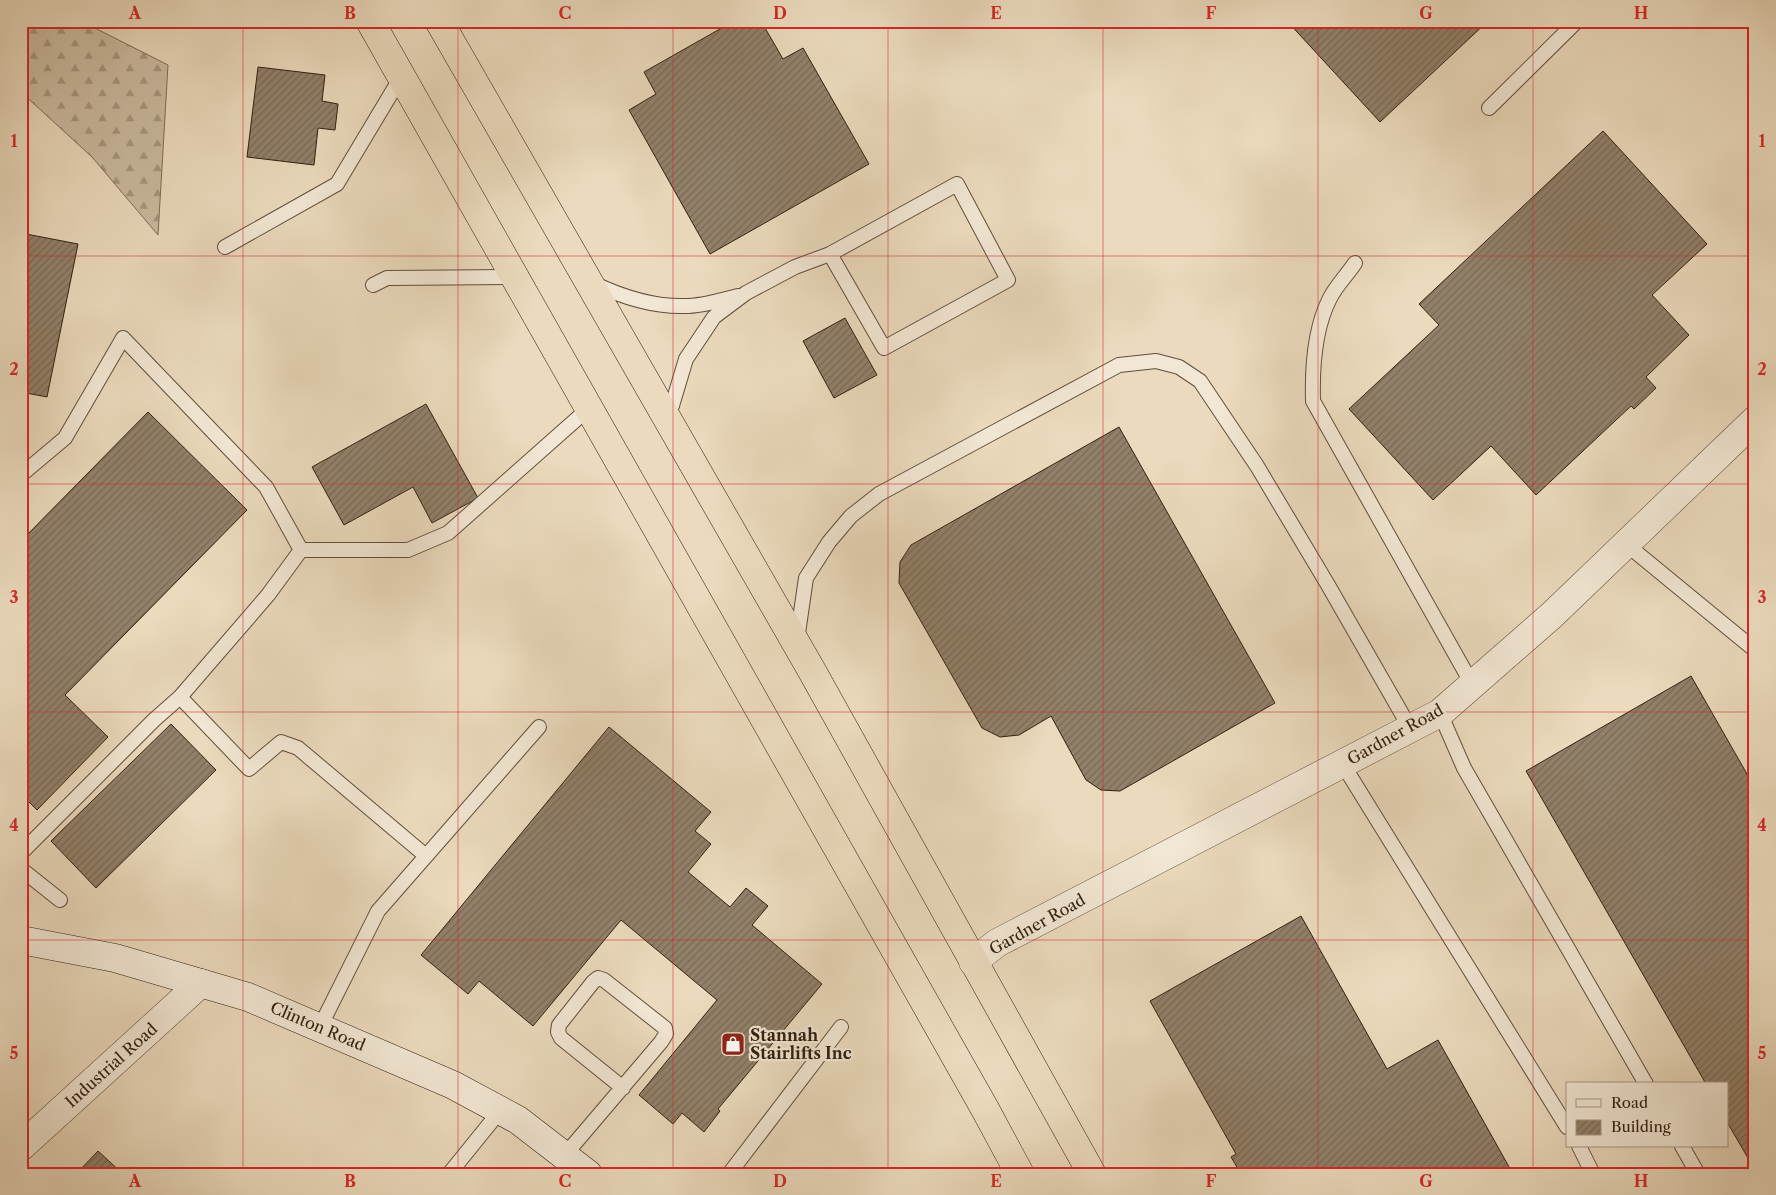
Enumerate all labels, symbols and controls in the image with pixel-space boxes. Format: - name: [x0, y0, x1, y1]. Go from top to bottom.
- text: A: [128, 3, 142, 23]
- text: B: [344, 3, 356, 23]
- text: C: [559, 3, 571, 23]
- text: D: [773, 3, 787, 23]
- text: E: [990, 3, 1002, 23]
- text: F: [1206, 3, 1217, 23]
- text: G: [1419, 3, 1433, 23]
- text: H: [1634, 3, 1648, 23]
- text: 1: [10, 131, 18, 151]
- text: 1: [1758, 131, 1766, 151]
- text: 2: [9, 359, 19, 379]
- text: 2: [1757, 359, 1767, 379]
- text: 3: [9, 587, 19, 607]
- text: 3: [1757, 587, 1767, 607]
- street label: Gardner Road: [1343, 699, 1447, 769]
- text: 4: [9, 815, 19, 835]
- text: 4: [1757, 815, 1767, 835]
- street label: Gardner Road: [985, 889, 1089, 959]
- street label: Clinton Road: [267, 997, 369, 1055]
- street label: Industrial Road: [61, 1018, 161, 1112]
- place label: Stannah Stairlifts Inc: [750, 1025, 852, 1063]
- shop icon: Stannah Stairlifts Inc: [720, 1031, 746, 1057]
- text: 5: [10, 1043, 19, 1063]
- text: 5: [1758, 1043, 1767, 1063]
- legend: [1566, 1082, 1728, 1148]
- text: Road: [1611, 1093, 1648, 1112]
- text: Building: [1611, 1117, 1671, 1136]
- text: A: [128, 1171, 142, 1191]
- text: B: [344, 1171, 356, 1191]
- text: C: [559, 1171, 571, 1191]
- text: D: [773, 1171, 787, 1191]
- text: E: [990, 1171, 1002, 1191]
- text: F: [1206, 1171, 1217, 1191]
- text: G: [1419, 1171, 1433, 1191]
- text: H: [1634, 1171, 1648, 1191]

